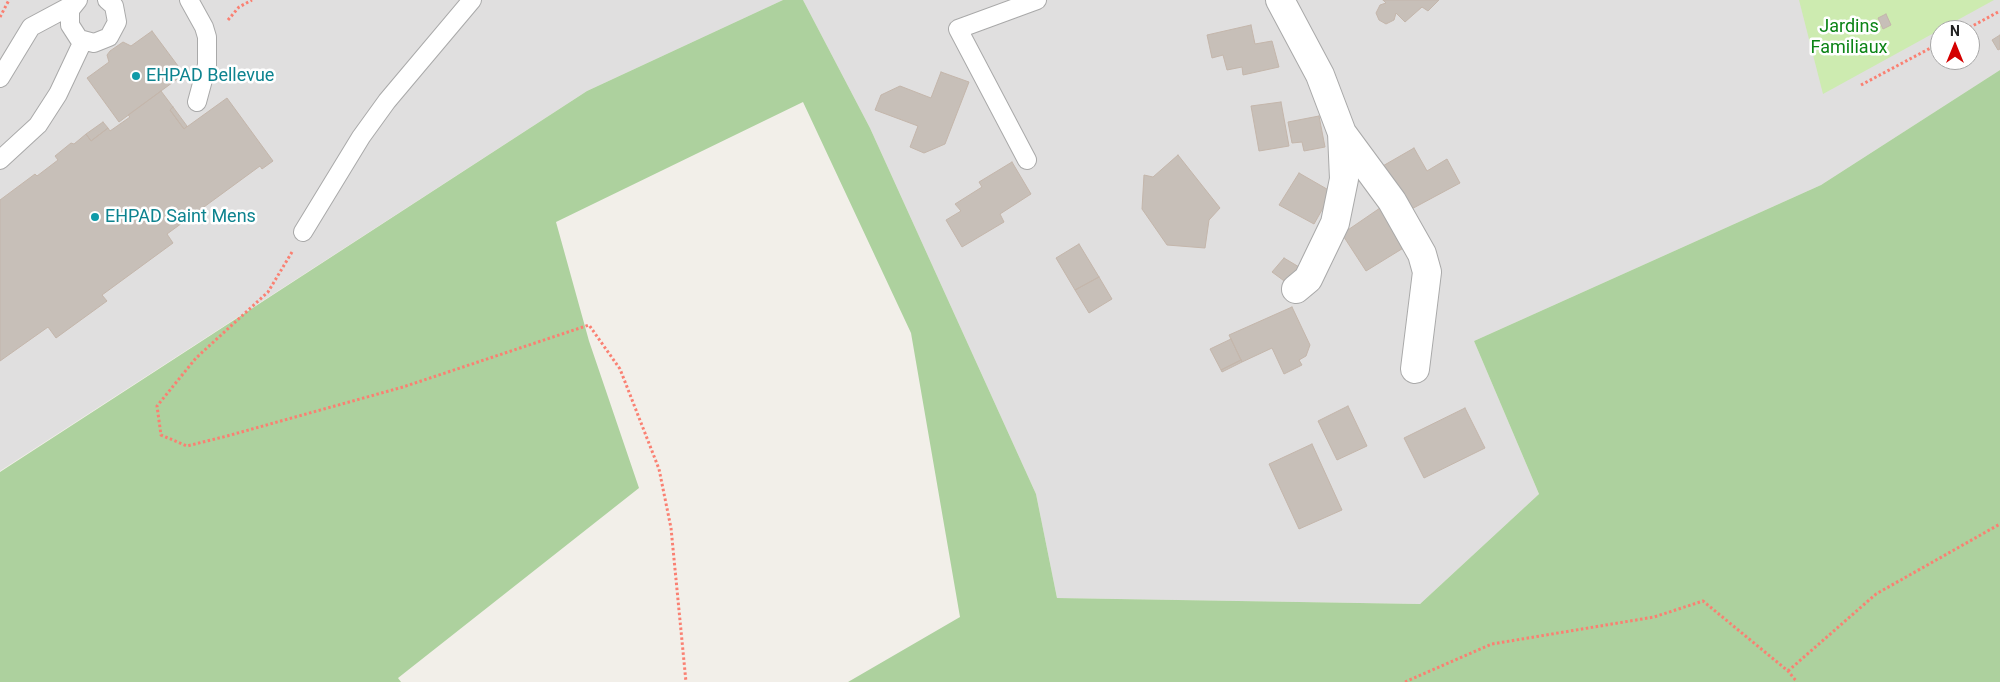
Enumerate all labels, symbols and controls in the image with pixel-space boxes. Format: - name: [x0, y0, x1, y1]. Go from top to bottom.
- park label: Jardins Familiaux: [1810, 16, 1888, 58]
- north arrow: [1930, 20, 1980, 70]
- text: N: [1950, 23, 1960, 39]
- place label: EHPAD Bellevue: [146, 65, 274, 87]
- marker: EHPAD Bellevue: [130, 70, 142, 82]
- place label: EHPAD Saint Mens: [105, 206, 256, 228]
- marker: EHPAD Saint Mens: [89, 211, 101, 223]

